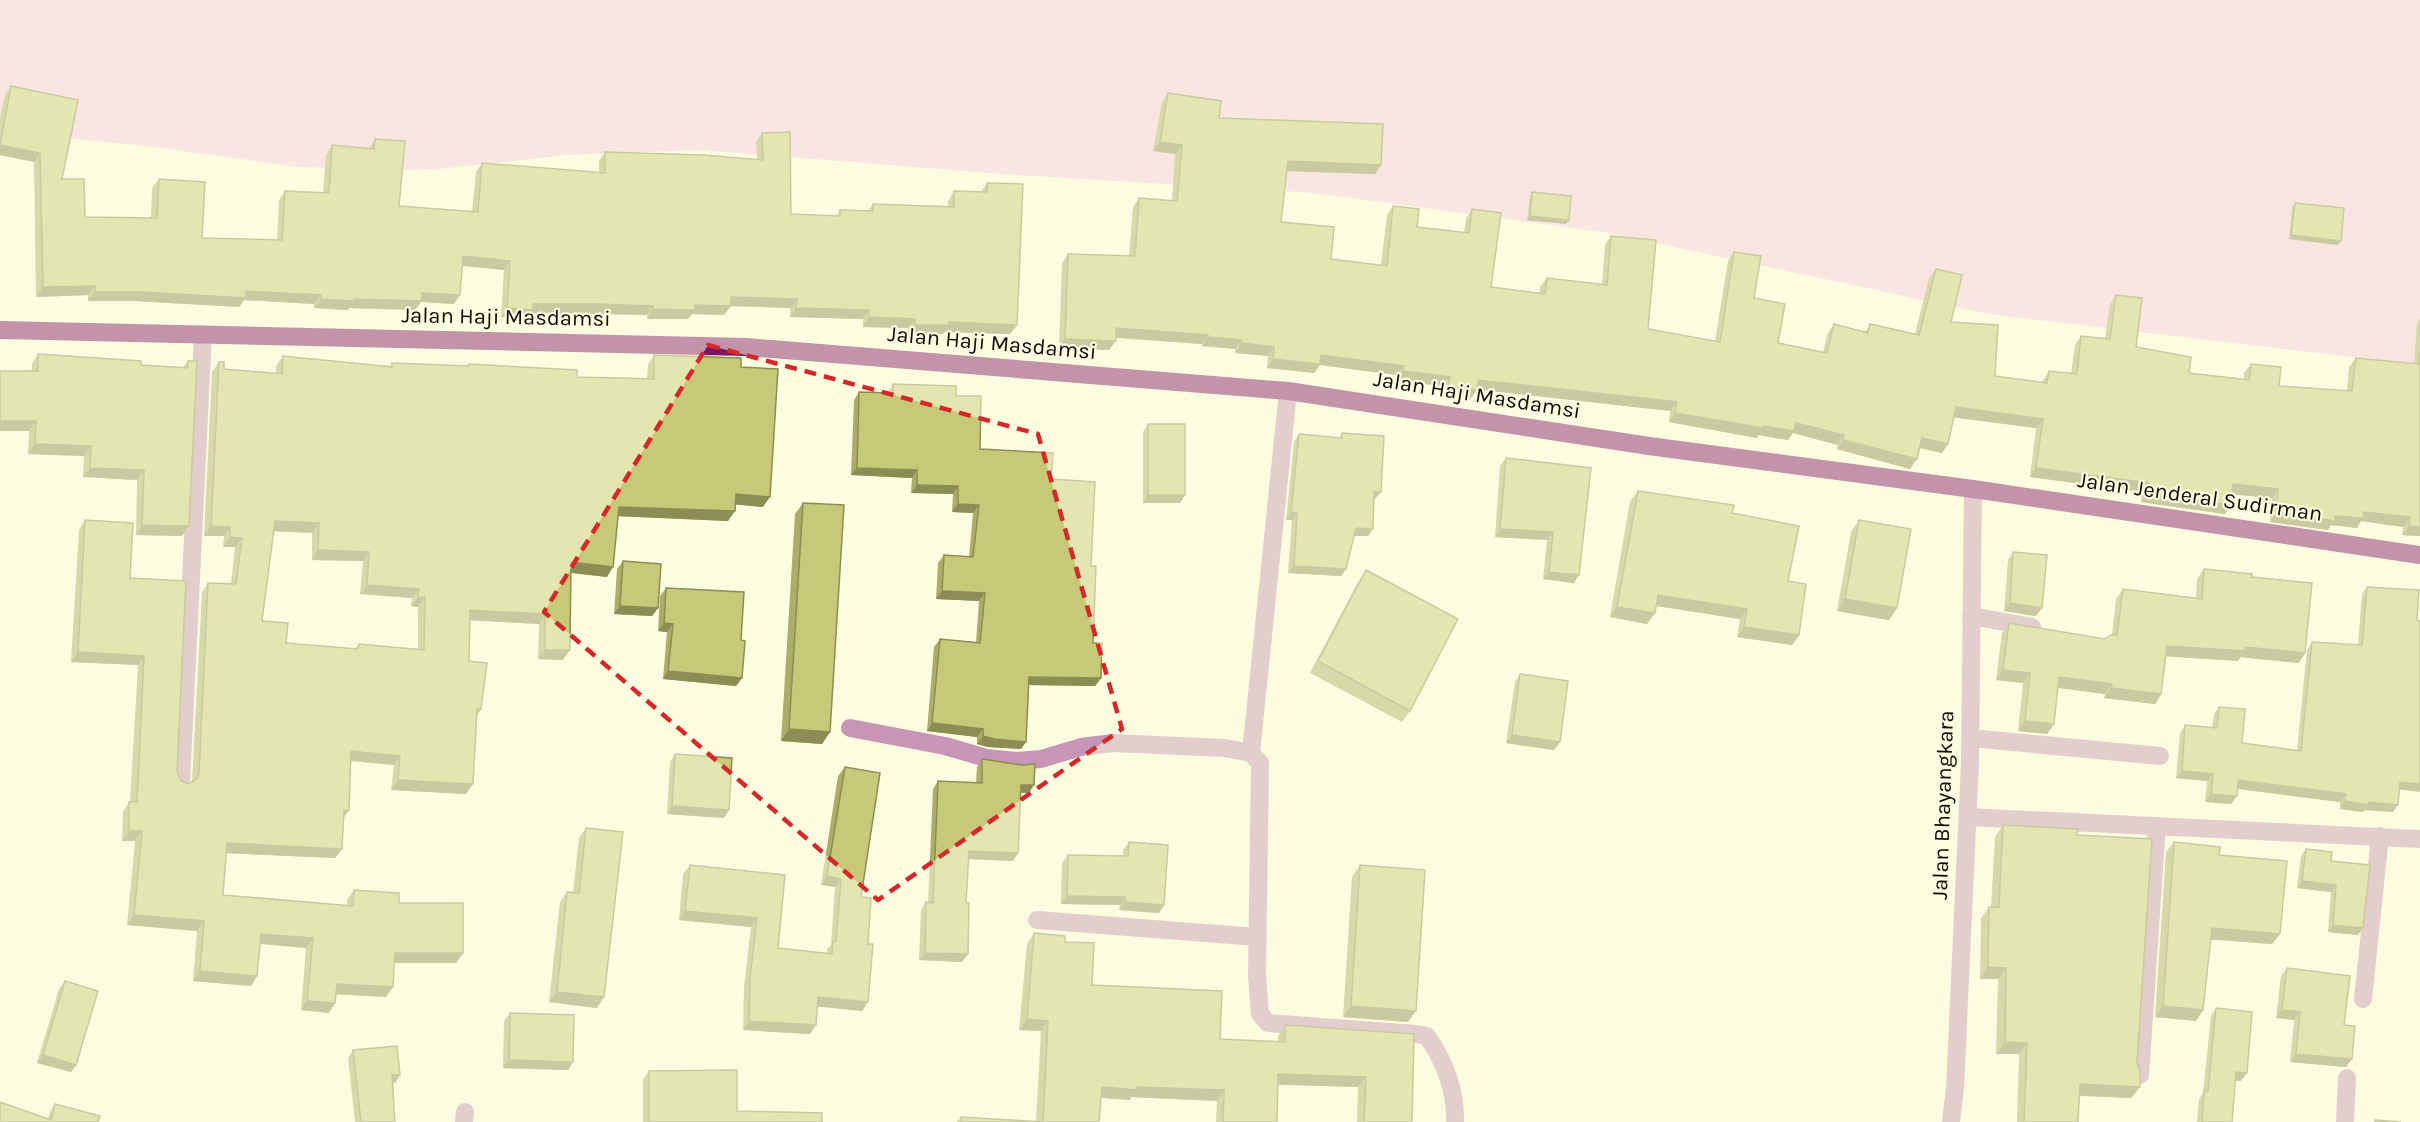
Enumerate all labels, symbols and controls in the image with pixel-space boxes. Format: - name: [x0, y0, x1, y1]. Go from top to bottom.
- street label: Jalan Haji Masdamsi: [401, 302, 611, 332]
- street label: Jalan Haji Masdamsi: [887, 321, 1097, 365]
- street label: Jalan Haji Masdamsi: [1372, 366, 1582, 424]
- street label: Jalan Jenderal Sudirman: [2076, 467, 2324, 527]
- street label: Jalan Bhayangkara: [1927, 710, 1959, 900]

